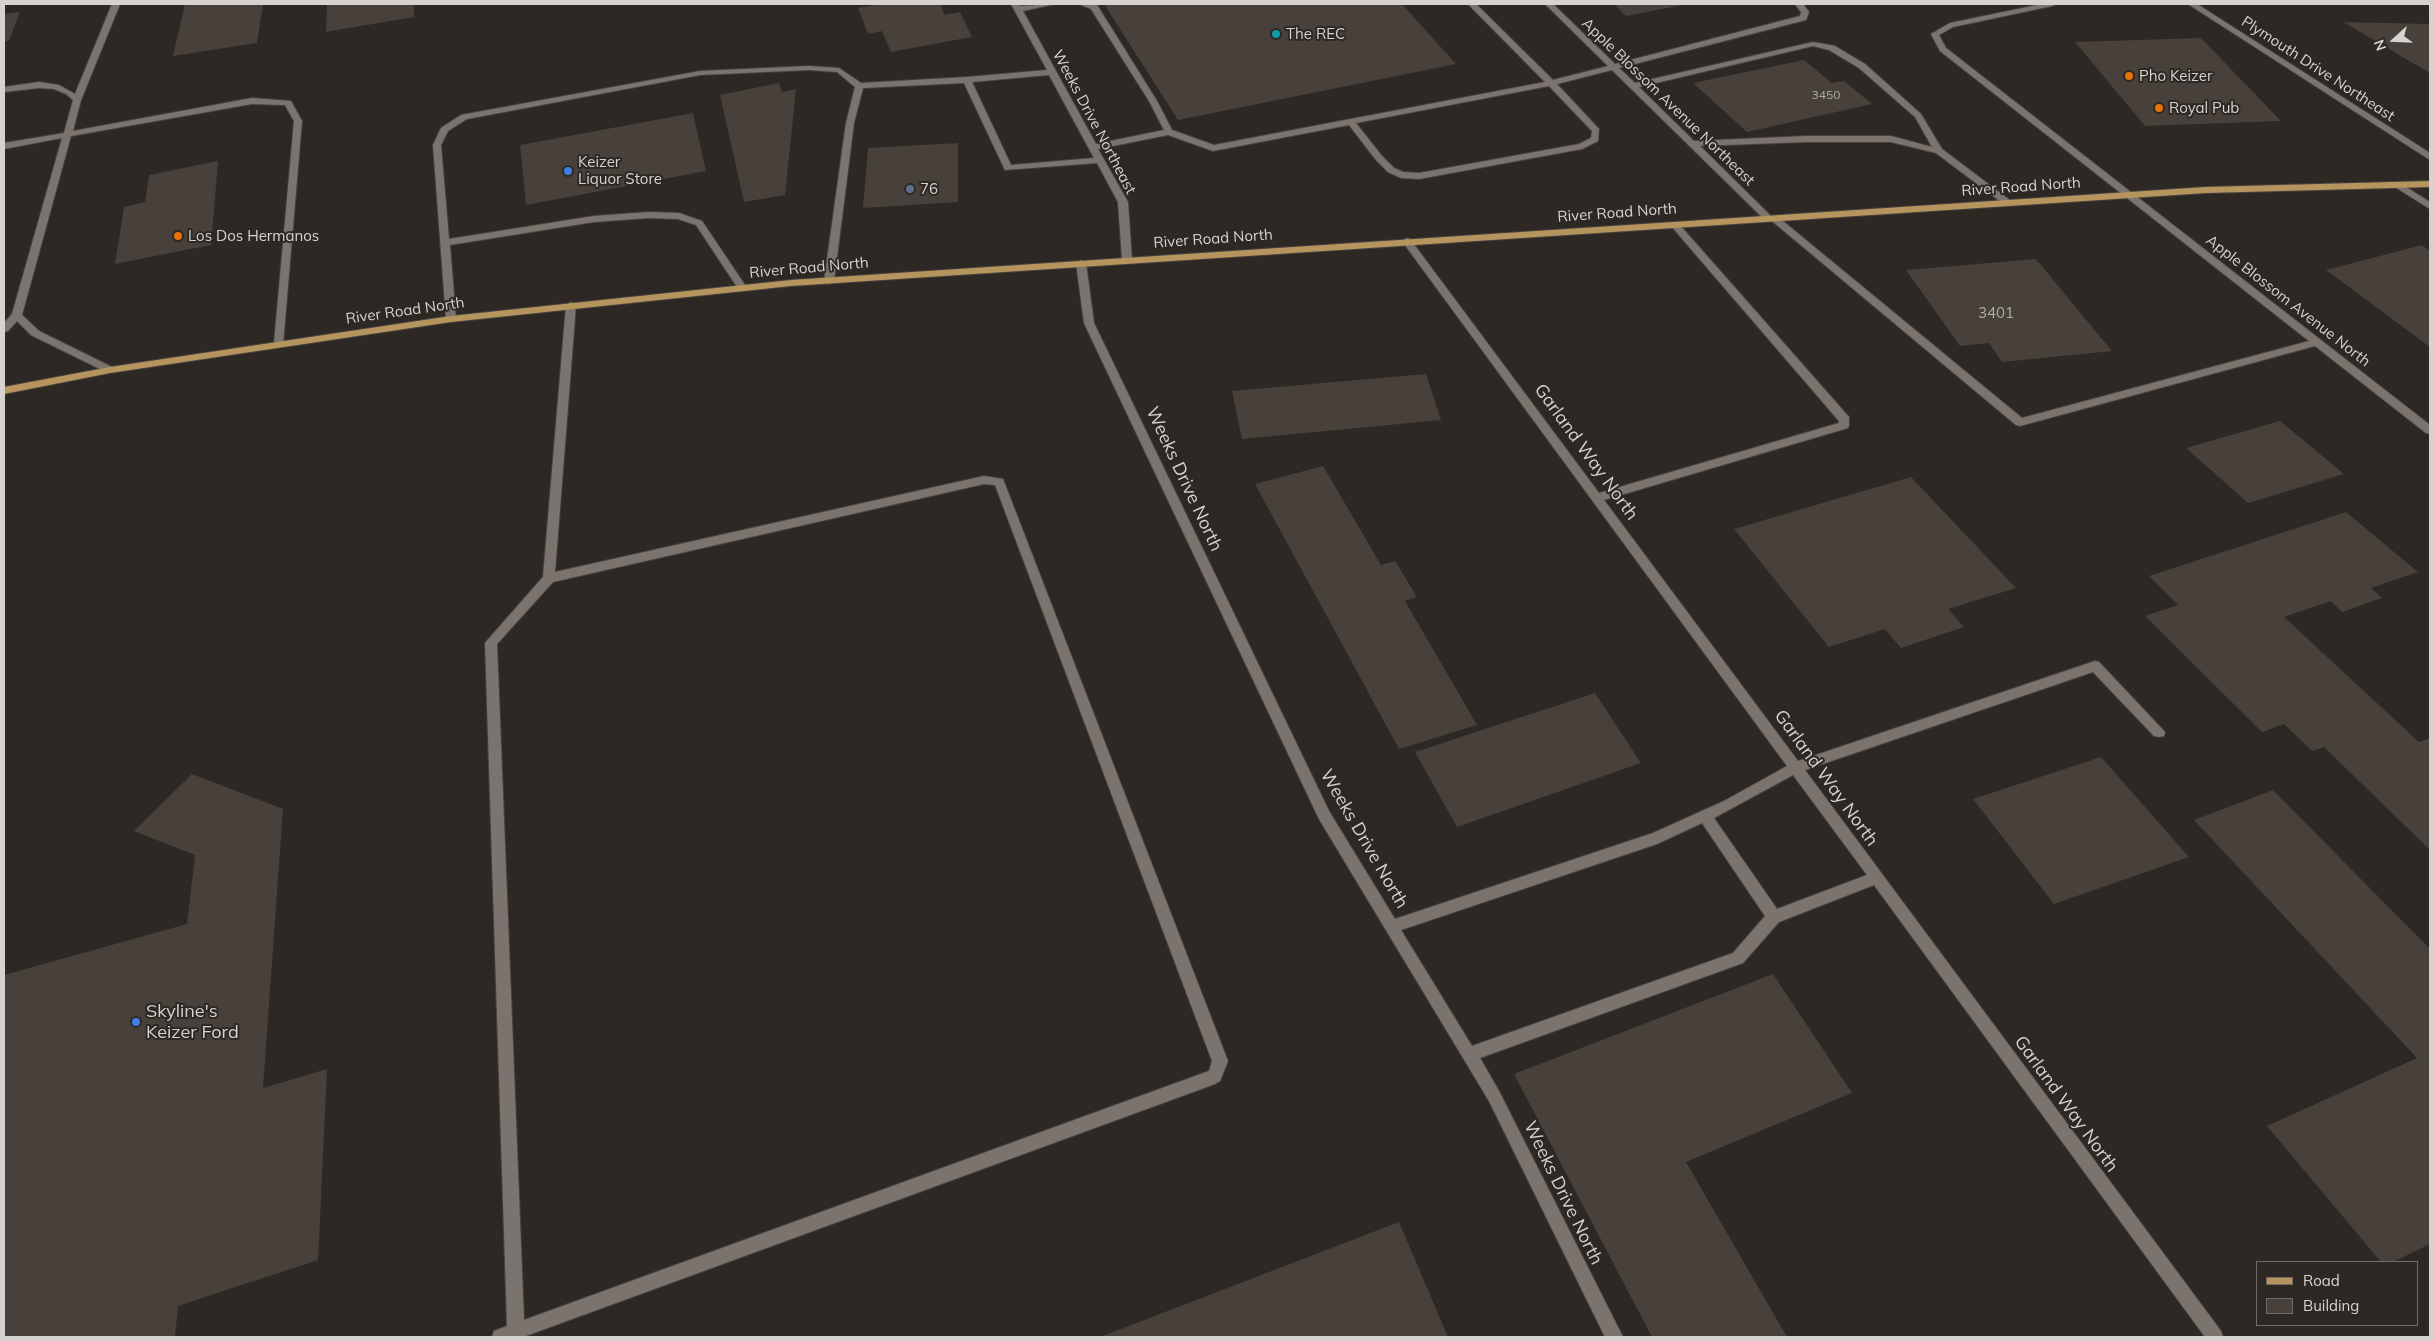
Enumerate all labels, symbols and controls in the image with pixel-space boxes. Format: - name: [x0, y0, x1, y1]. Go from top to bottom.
- street label: Plymouth Drive Northeast: [2238, 13, 2398, 125]
- street label: Apple Blossom Avenue Northeast: [1578, 15, 1758, 189]
- north arrow: [2369, 15, 2419, 65]
- place label: The REC: [1286, 25, 1345, 43]
- marker: The REC: [1270, 28, 1282, 40]
- street label: Weeks Drive Northeast: [1048, 47, 1140, 197]
- place label: Pho Keizer: [2139, 67, 2212, 85]
- marker: Pho Keizer: [2123, 70, 2135, 82]
- house number: 3450: [1812, 88, 1840, 102]
- place label: Royal Pub: [2169, 99, 2239, 117]
- marker: Royal Pub: [2153, 102, 2165, 114]
- place label: Keizer Liquor Store: [578, 153, 662, 188]
- marker: Keizer Liquor Store: [562, 165, 574, 177]
- street label: River Road North: [1961, 174, 2081, 200]
- place label: 76: [920, 180, 938, 198]
- marker: 76: [904, 183, 916, 195]
- street label: River Road North: [1557, 200, 1677, 226]
- street label: River Road North: [1153, 226, 1273, 252]
- place label: Los Dos Hermanos: [188, 227, 319, 245]
- marker: Los Dos Hermanos: [172, 230, 184, 242]
- street label: Apple Blossom Avenue North: [2202, 231, 2374, 371]
- street label: River Road North: [749, 254, 869, 282]
- street label: River Road North: [344, 294, 466, 328]
- house number: 3401: [1978, 304, 2014, 322]
- street label: Garland Way North: [1529, 380, 1643, 524]
- street label: Weeks Drive North: [1141, 403, 1227, 555]
- street label: Garland Way North: [1769, 706, 1883, 850]
- street label: Weeks Drive North: [1315, 766, 1413, 912]
- place label: Skyline's Keizer Ford: [146, 1001, 239, 1044]
- marker: Skyline's Keizer Ford: [130, 1016, 142, 1028]
- street label: Garland Way North: [2009, 1032, 2123, 1176]
- street label: Weeks Drive North: [1519, 1118, 1607, 1268]
- legend: [2256, 1261, 2419, 1326]
- text: Road: [2303, 1271, 2340, 1290]
- text: Building: [2303, 1296, 2359, 1315]

